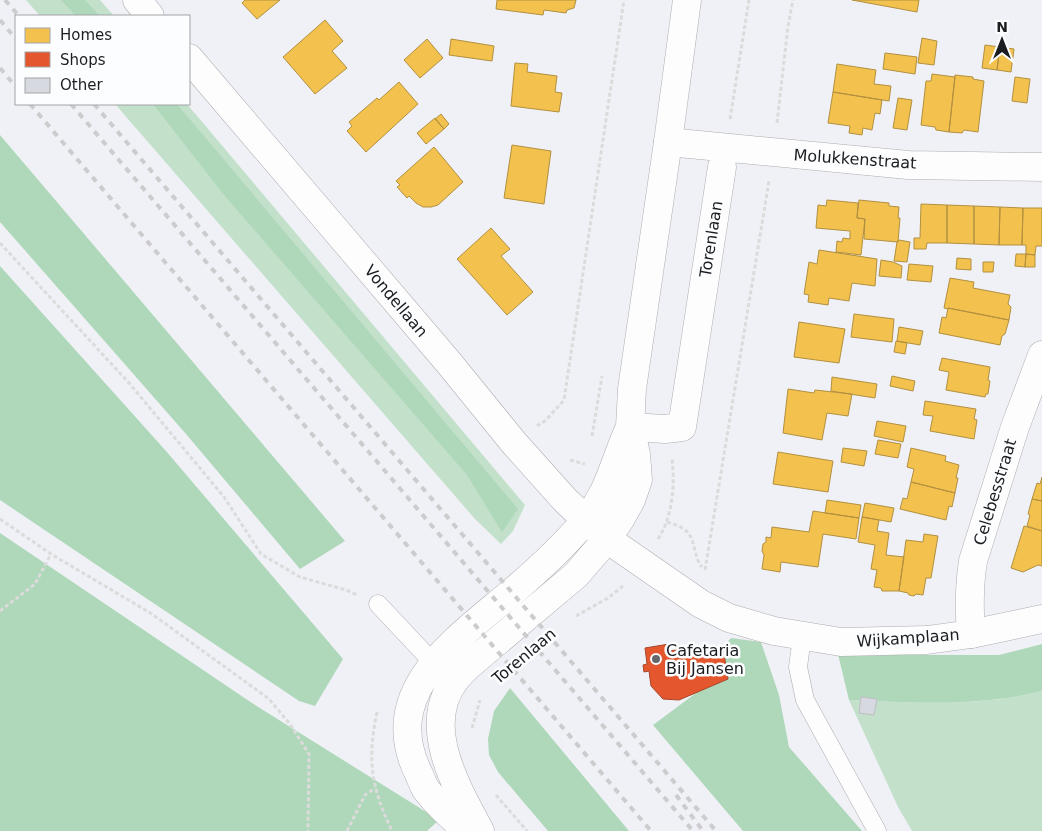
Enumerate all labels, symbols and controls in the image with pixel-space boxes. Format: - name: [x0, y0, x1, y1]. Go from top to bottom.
- legend: [15, 15, 190, 105]
- north arrow: [977, 15, 1027, 65]
- text: N: [996, 19, 1008, 35]
- text: Homes: [60, 26, 112, 44]
- text: Shops: [60, 51, 106, 69]
- text: Other: [60, 76, 103, 94]
- street label: Molukkenstraat: [793, 145, 917, 173]
- street label: Torenlaan: [695, 199, 726, 280]
- street label: Vondellaan: [360, 261, 432, 341]
- street label: Celebesstraat: [970, 436, 1020, 548]
- street label: Torenlaan: [488, 624, 560, 689]
- street label: Wijkamplaan: [856, 625, 960, 651]
- place label: Cafetaria Bij Jansen: [666, 641, 744, 678]
- marker: Cafetaria Bij Jansen: [650, 653, 662, 665]

